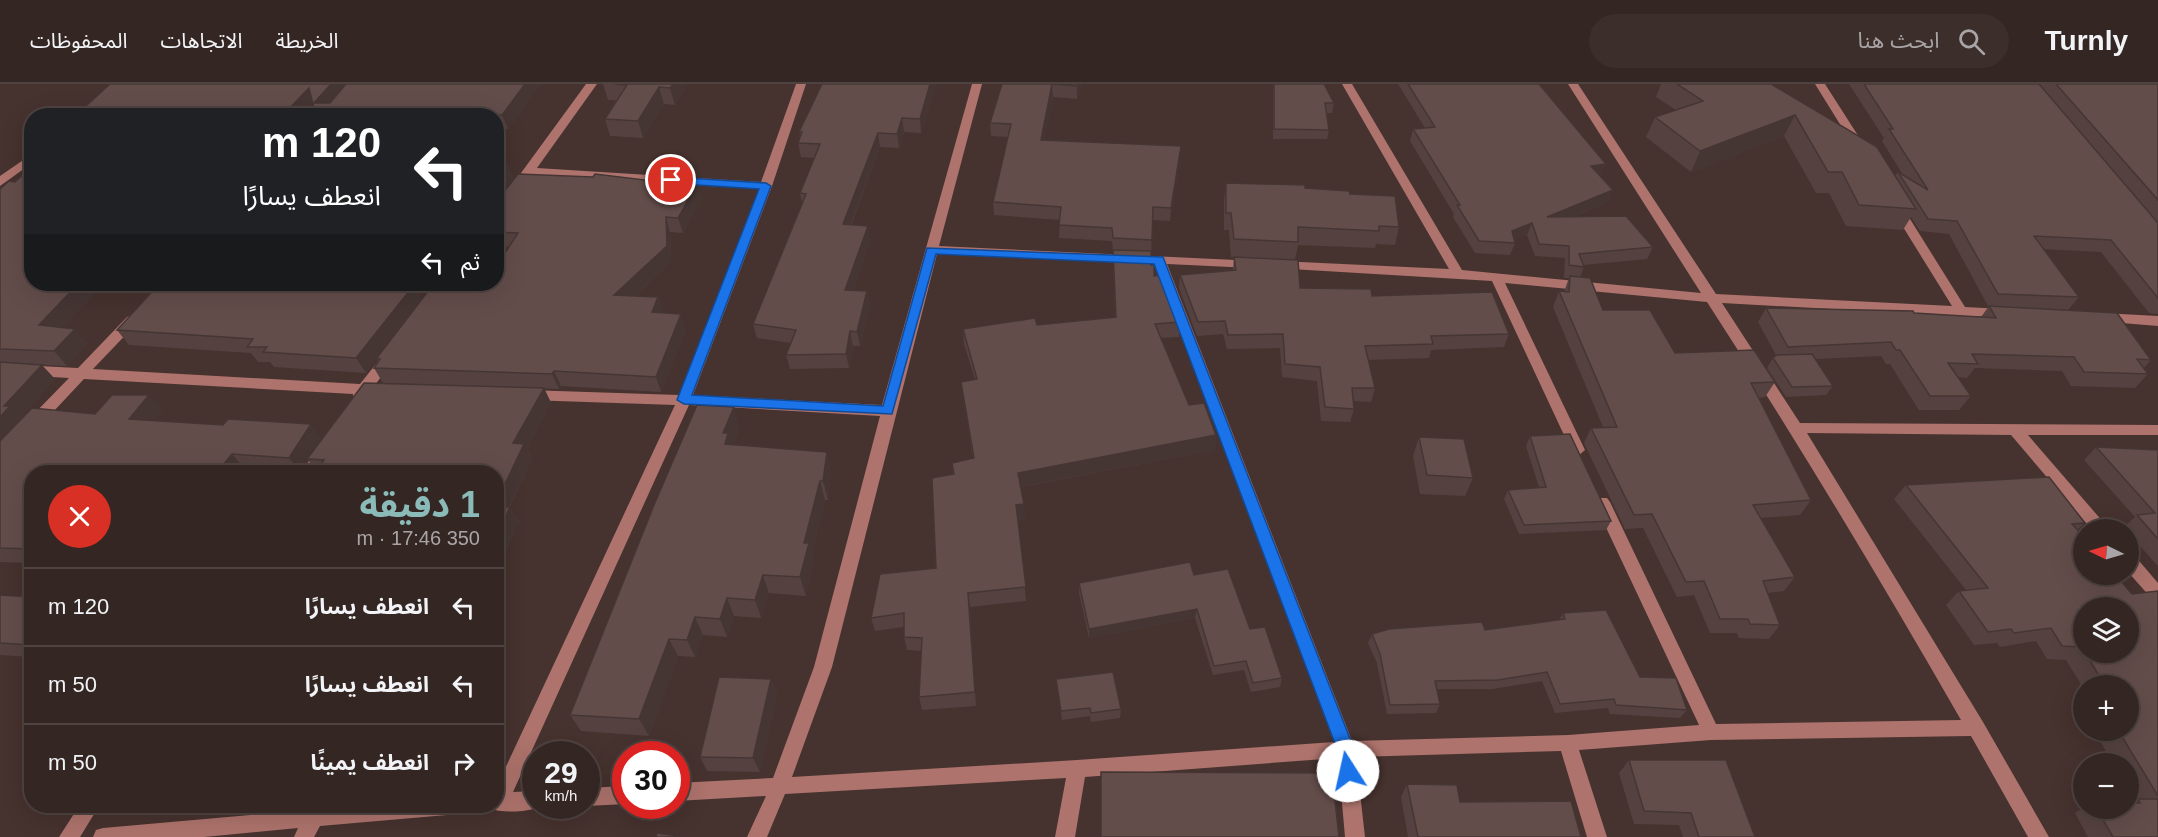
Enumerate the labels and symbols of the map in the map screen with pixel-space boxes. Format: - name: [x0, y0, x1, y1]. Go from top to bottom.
- pin: [645, 154, 696, 205]
- north arrow: [2073, 519, 2139, 585]
- position arrow: [1316, 739, 1380, 803]
- speed limit sign: 30: [612, 741, 690, 819]

